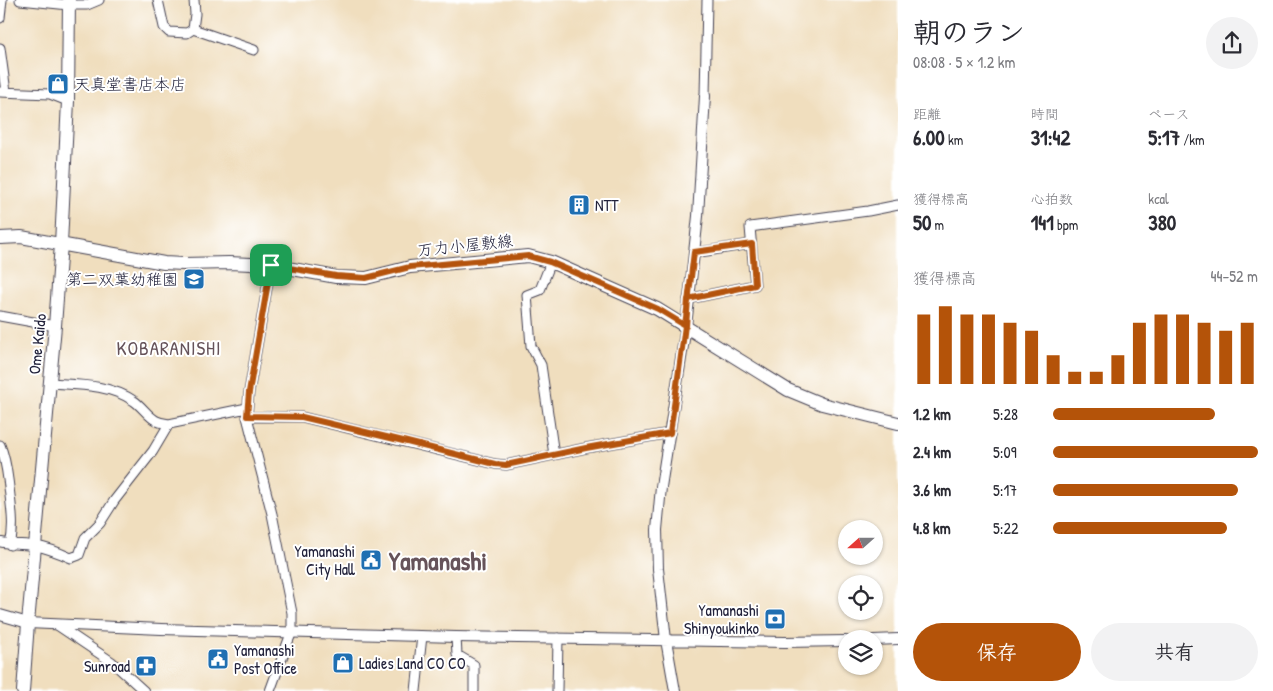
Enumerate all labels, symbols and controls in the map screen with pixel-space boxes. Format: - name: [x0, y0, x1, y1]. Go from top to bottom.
- text: 朝のラン: [913, 13, 1025, 51]
- button: share: [1206, 17, 1258, 69]
- text: 08:08 · 5 × 1.2 km: [913, 51, 1015, 73]
- shop icon: 天真堂書店本店: [46, 72, 70, 96]
- place label: 天真堂書店本店: [74, 73, 186, 95]
- text: 距離: [913, 104, 941, 123]
- text: 時間: [1031, 104, 1059, 123]
- text: ペース: [1148, 104, 1190, 123]
- text: 6.00: [913, 123, 945, 152]
- text: 31:42: [1031, 123, 1070, 152]
- text: 5:17: [1148, 123, 1180, 152]
- text: km: [945, 130, 963, 149]
- text: /km: [1180, 130, 1205, 149]
- text: 獲得標高: [913, 189, 969, 208]
- text: 心拍数: [1031, 189, 1073, 208]
- text: kcal: [1148, 189, 1169, 208]
- building icon: NTT: [567, 193, 591, 217]
- place label: NTT: [595, 194, 619, 216]
- text: 50: [913, 208, 931, 237]
- text: 141: [1031, 208, 1054, 237]
- text: 380: [1148, 208, 1176, 237]
- text: m: [931, 215, 944, 234]
- text: bpm: [1054, 215, 1078, 234]
- street label: 万力小屋敷線: [416, 229, 514, 261]
- pin: [250, 244, 292, 286]
- icon: arrive: [257, 251, 285, 279]
- text: 44–52 m: [1210, 265, 1258, 287]
- school or university icon: 第二双葉幼稚園: [182, 267, 206, 291]
- text: 獲得標高: [913, 267, 977, 289]
- place label: 第二双葉幼稚園: [66, 268, 178, 290]
- street label: Ome Kaido: [23, 312, 51, 375]
- district label: KOBARANISHI: [117, 335, 221, 361]
- text: 1.2 km: [913, 403, 951, 425]
- text: 5:28: [993, 403, 1018, 425]
- text: 2.4 km: [913, 441, 951, 463]
- text: 5:09: [993, 441, 1017, 463]
- text: 3.6 km: [913, 479, 951, 501]
- text: 5:17: [993, 479, 1017, 501]
- text: 4.8 km: [913, 517, 951, 539]
- text: 5:22: [993, 517, 1018, 539]
- north arrow: [838, 520, 882, 565]
- map controls: [838, 520, 883, 675]
- place label: Yamanashi City Hall: [295, 540, 355, 580]
- district label: Yamanashi: [389, 543, 487, 578]
- public building icon: Yamanashi City Hall: [359, 548, 383, 572]
- button: locate: [838, 575, 883, 620]
- place label: Yamanashi Shinyoukinko: [684, 599, 760, 639]
- bank icon: Yamanashi Shinyoukinko: [763, 607, 787, 631]
- button: 保存: [913, 623, 1081, 681]
- button: 共有: [1091, 623, 1258, 681]
- button: layers: [838, 630, 883, 675]
- place label: Yamanashi Post Office: [234, 639, 298, 679]
- public building icon: Yamanashi Post Office: [206, 647, 230, 671]
- shop icon: Ladies Land CO CO: [331, 651, 355, 675]
- place label: Ladies Land CO CO: [359, 652, 466, 674]
- pharmacy icon: Sunroad: [134, 654, 158, 678]
- place label: Sunroad: [84, 655, 130, 677]

